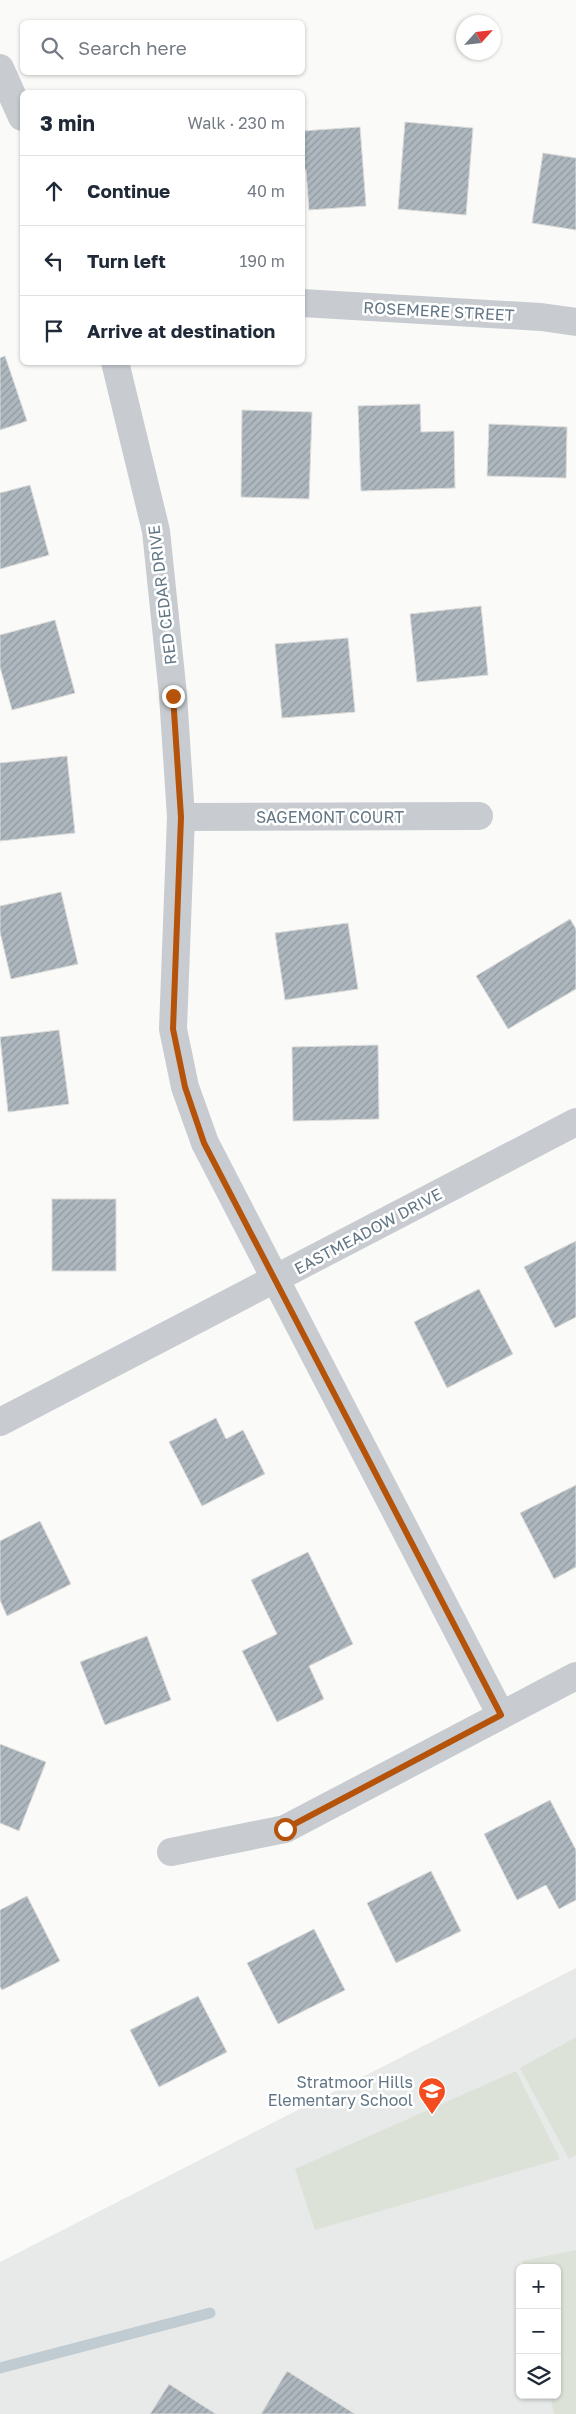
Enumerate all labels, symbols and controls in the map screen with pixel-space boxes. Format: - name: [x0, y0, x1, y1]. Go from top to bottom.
- north arrow: [456, 15, 501, 60]
- search box: [20, 20, 305, 75]
- icon: search: [38, 34, 66, 62]
- text: Search here: [78, 36, 187, 59]
- text: 3 min: [40, 110, 95, 136]
- text: Walk · 230 m: [188, 113, 285, 133]
- icon: ahead: [40, 177, 68, 205]
- text: Continue: [87, 179, 170, 202]
- text: 40 m: [247, 181, 285, 201]
- icon: left: [40, 247, 68, 275]
- text: Turn left: [87, 249, 166, 272]
- text: 190 m: [239, 251, 285, 271]
- street label: ROSEMERE STREET: [363, 297, 515, 325]
- icon: arrive: [40, 317, 68, 345]
- text: Arrive at destination: [87, 319, 275, 342]
- street label: RED CEDAR DRIVE: [144, 524, 180, 666]
- route end: [162, 685, 185, 708]
- street label: SAGEMONT COURT: [256, 807, 404, 827]
- street label: EASTMEADOW DRIVE: [291, 1184, 445, 1278]
- route start: [274, 1818, 297, 1841]
- place label: Stratmoor Hills Elementary School: [268, 2072, 413, 2110]
- school or university icon: Stratmoor Hills Elementary School: [417, 2076, 447, 2115]
- map controls: [516, 2264, 561, 2399]
- button: +: [516, 2264, 561, 2309]
- button: −: [516, 2309, 561, 2354]
- button: layers: [516, 2354, 561, 2399]

